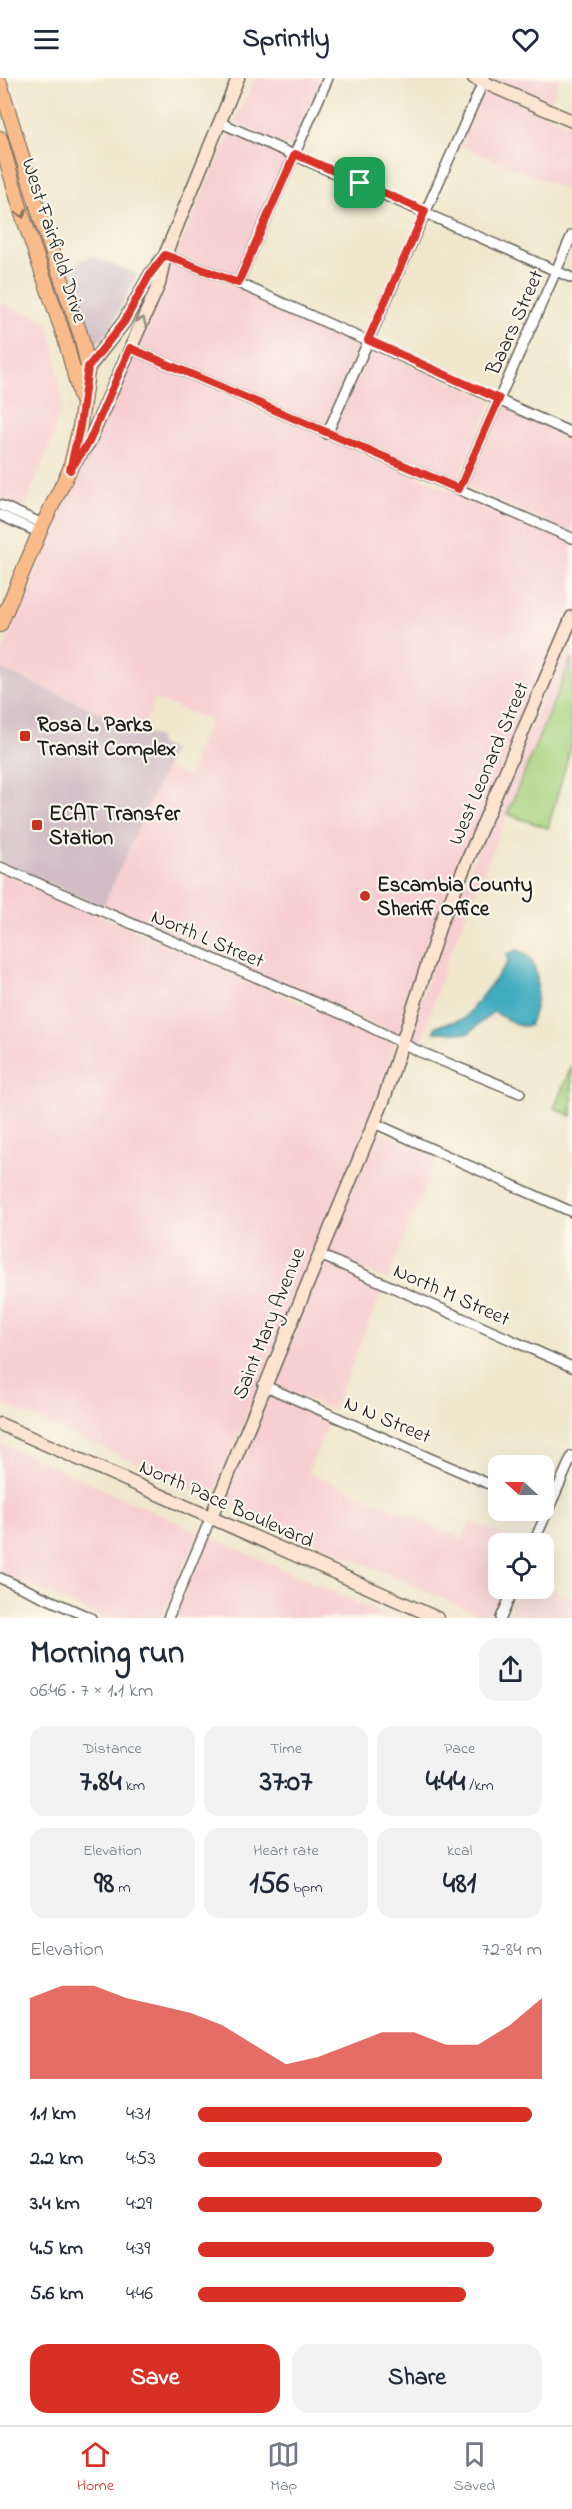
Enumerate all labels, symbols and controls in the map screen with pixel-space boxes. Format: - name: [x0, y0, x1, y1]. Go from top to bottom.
- text: Sprintly: [242, 20, 330, 59]
- icon: menu: [30, 23, 63, 56]
- icon: heart: [509, 23, 542, 56]
- street label: West Fairfield Drive: [12, 155, 94, 327]
- pin: [334, 157, 385, 208]
- icon: arrive: [343, 166, 376, 199]
- one-way arrow: [15, 208, 28, 219]
- street label: Baars Street: [479, 265, 552, 381]
- one-way arrow: [135, 317, 147, 328]
- street label: West Leonard Street: [442, 677, 538, 850]
- place label: Rosa L. Parks Transit Complex: [37, 711, 176, 765]
- marker: Rosa L. Parks Transit Complex: [18, 729, 32, 743]
- place label: ECAT Transfer Station: [49, 800, 181, 854]
- marker: ECAT Transfer Station: [30, 818, 44, 832]
- place label: Escambia County Sheriff Office: [377, 871, 533, 925]
- marker: Escambia County Sheriff Office: [358, 889, 372, 903]
- street label: North L Street: [146, 903, 268, 977]
- street label: Saint Mary Avenue: [226, 1243, 316, 1405]
- street label: North M Street: [388, 1257, 514, 1335]
- street label: N N Street: [339, 1389, 435, 1453]
- street label: North Pace Boulevard: [134, 1453, 318, 1557]
- north arrow: [488, 1455, 554, 1521]
- map controls: [488, 1455, 554, 1599]
- button: locate: [488, 1533, 554, 1599]
- text: Morning run: [30, 1630, 184, 1678]
- button: share: [479, 1638, 542, 1701]
- text: 06:46 · 7 × 1.1 km: [30, 1677, 153, 1706]
- text: Distance: [83, 1737, 142, 1761]
- text: Time: [270, 1737, 302, 1761]
- text: Pace: [444, 1737, 475, 1761]
- text: 7.84: [80, 1761, 122, 1805]
- text: 37:07: [260, 1761, 312, 1805]
- text: 4:44: [426, 1761, 465, 1805]
- text: km: [122, 1774, 145, 1798]
- text: /km: [465, 1774, 494, 1798]
- text: Elevation: [83, 1839, 142, 1863]
- text: Heart rate: [253, 1839, 319, 1863]
- text: kcal: [447, 1839, 472, 1863]
- text: 98: [94, 1863, 114, 1907]
- text: 156: [249, 1863, 289, 1907]
- text: 481: [443, 1863, 476, 1907]
- text: m: [114, 1876, 131, 1900]
- text: bpm: [289, 1876, 323, 1900]
- text: Elevation: [30, 1936, 104, 1965]
- text: 72–84 m: [482, 1936, 542, 1965]
- text: 1.1 km: [30, 2100, 76, 2129]
- text: 4:31: [126, 2100, 151, 2129]
- text: 2.2 km: [30, 2145, 83, 2174]
- text: 4:53: [126, 2145, 156, 2174]
- text: 3.4 km: [30, 2190, 80, 2219]
- text: 4:29: [126, 2190, 152, 2219]
- text: 4.5 km: [30, 2235, 83, 2264]
- text: 4:39: [126, 2235, 150, 2264]
- text: 5.6 km: [30, 2280, 84, 2309]
- text: 4:46: [126, 2280, 153, 2309]
- button: Save: [30, 2344, 280, 2413]
- button: Share: [292, 2344, 542, 2413]
- tab: Home: [77, 2438, 114, 2498]
- tab: Map: [267, 2438, 300, 2498]
- tab: Saved: [454, 2438, 495, 2498]

